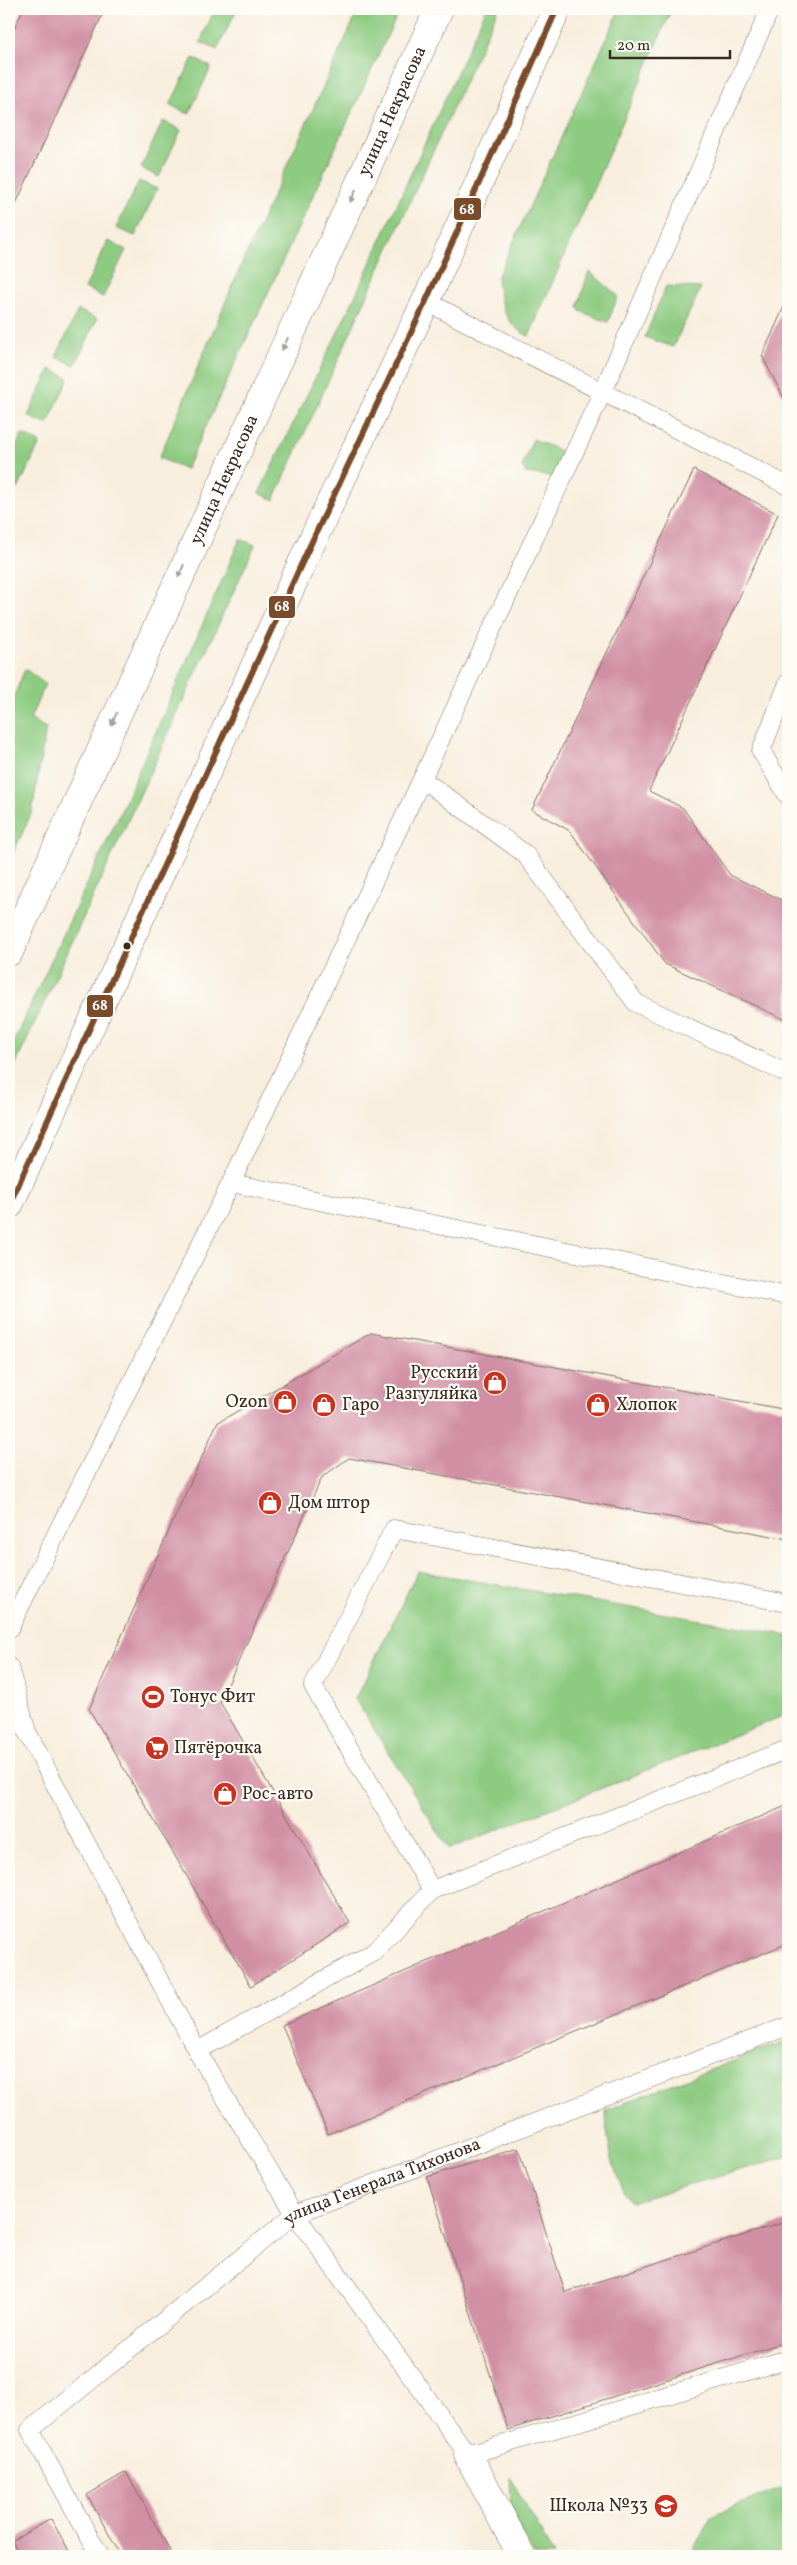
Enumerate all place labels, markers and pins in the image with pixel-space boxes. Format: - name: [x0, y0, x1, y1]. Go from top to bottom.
- unlabelled marker: [122, 941, 132, 951]
- place label: Русский Разгуляйка: [385, 1361, 478, 1407]
- shop icon: Русский Разгуляйка: [482, 1370, 508, 1396]
- shop icon: Ozon: [272, 1389, 298, 1415]
- place label: Ozon: [226, 1390, 268, 1415]
- shop icon: Гаро: [311, 1392, 337, 1418]
- shop icon: Хлопок: [585, 1392, 611, 1418]
- place label: Гаро: [342, 1393, 379, 1418]
- place label: Хлопок: [616, 1393, 677, 1418]
- shop icon: Дом штор: [257, 1490, 283, 1516]
- place label: Дом штор: [288, 1491, 370, 1516]
- sports icon: Тонус Фит: [140, 1684, 166, 1710]
- place label: Тонус Фит: [170, 1685, 255, 1710]
- supermarket icon: Пятёрочка: [144, 1735, 170, 1761]
- place label: Пятёрочка: [174, 1736, 262, 1761]
- shop icon: Рос-авто: [212, 1781, 238, 1807]
- place label: Рос-авто: [242, 1782, 313, 1807]
- school or university icon: Школа №33: [653, 2493, 679, 2519]
- place label: Школа №33: [549, 2494, 648, 2519]

